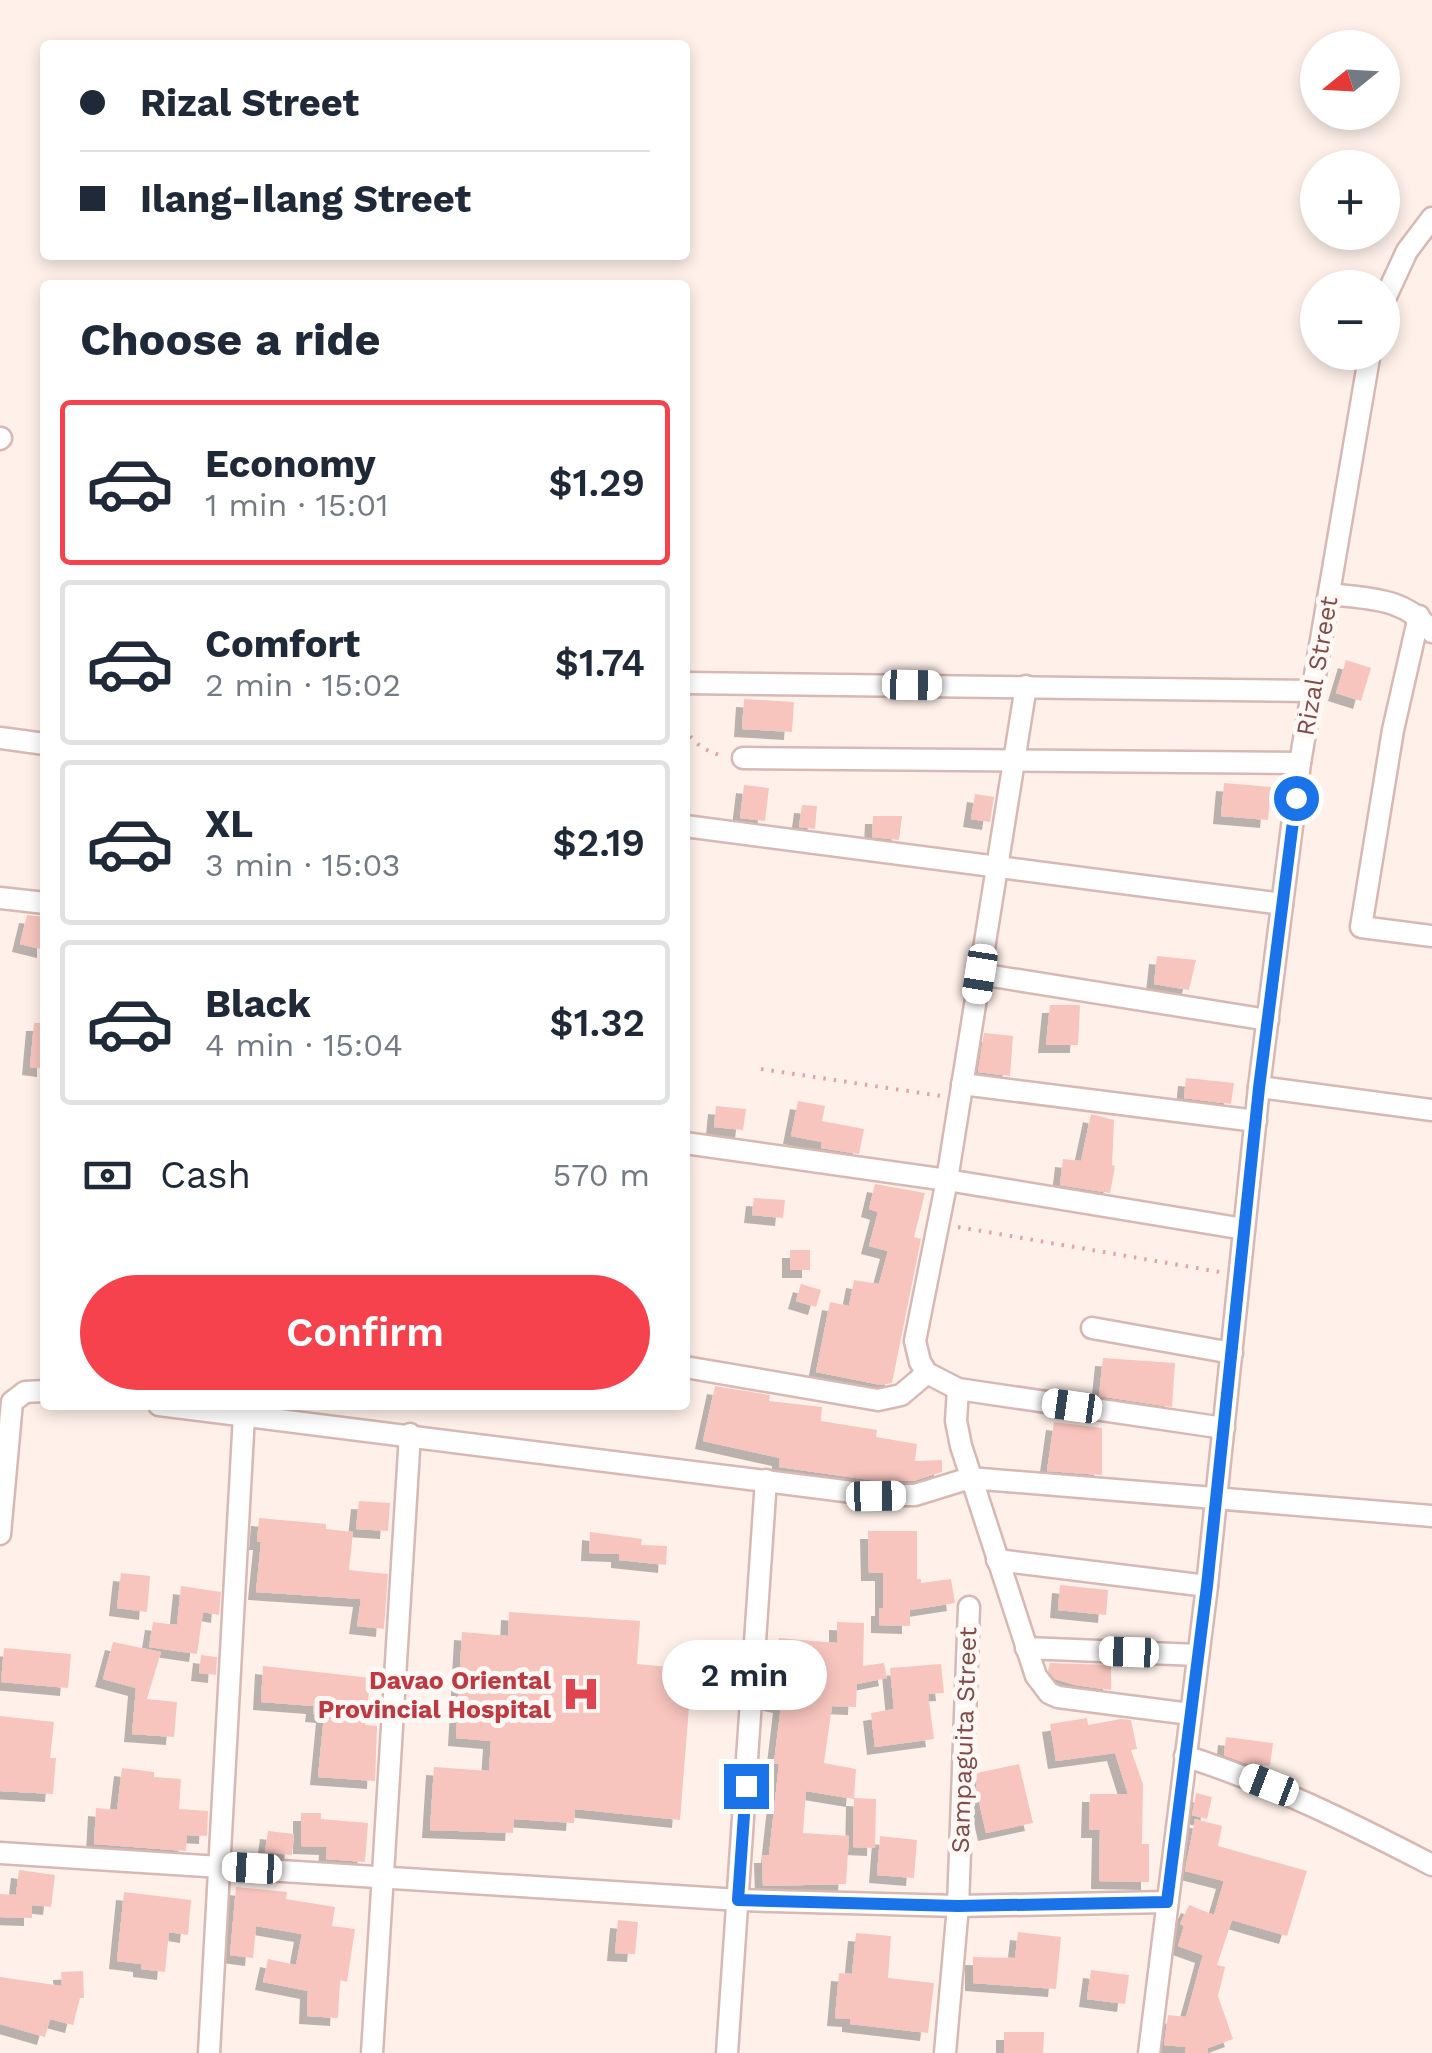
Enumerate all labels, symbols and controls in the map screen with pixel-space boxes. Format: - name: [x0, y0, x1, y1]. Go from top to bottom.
- north arrow: [1300, 30, 1400, 130]
- map controls: [1300, 30, 1400, 370]
- text: Rizal Street: [140, 81, 359, 125]
- button: +: [1300, 150, 1400, 250]
- text: Ilang-Ilang Street: [140, 177, 471, 221]
- button: −: [1300, 270, 1400, 370]
- text: Choose a ride: [80, 313, 380, 366]
- icon: car: [85, 438, 175, 528]
- text: Economy: [205, 442, 376, 486]
- text: $1.29: [549, 461, 645, 505]
- text: 1 min · 15:01: [205, 486, 389, 524]
- street label: Rizal Street: [1290, 593, 1344, 738]
- icon: car: [85, 618, 175, 708]
- text: Comfort: [205, 622, 360, 666]
- text: $1.74: [555, 641, 645, 685]
- text: 2 min · 15:02: [205, 666, 401, 704]
- car: [882, 669, 942, 701]
- route start: [1274, 776, 1319, 821]
- icon: car: [85, 798, 175, 888]
- text: XL: [205, 802, 253, 846]
- text: $2.19: [553, 821, 645, 865]
- text: 3 min · 15:03: [205, 846, 400, 884]
- car: [960, 942, 1000, 1006]
- icon: car: [85, 978, 175, 1068]
- text: Black: [205, 982, 311, 1026]
- text: $1.32: [550, 1001, 645, 1045]
- text: 4 min · 15:04: [205, 1026, 403, 1064]
- icon: cash: [80, 1148, 135, 1203]
- text: Cash: [160, 1153, 251, 1197]
- text: 570 m: [553, 1156, 650, 1194]
- button: Confirm: [80, 1275, 650, 1390]
- car: [1040, 1387, 1104, 1425]
- car: [846, 1480, 906, 1512]
- street label: Sampaguita Street: [946, 1626, 982, 1854]
- car: [1098, 1636, 1160, 1668]
- callout: 2 min: [664, 1641, 828, 1711]
- text: 2 min: [701, 1656, 788, 1694]
- place label: Davao Oriental Provincial Hospital: [318, 1666, 552, 1724]
- hospital icon: Davao Oriental Provincial Hospital: [560, 1673, 602, 1715]
- car: [1236, 1760, 1302, 1810]
- route end: [724, 1764, 769, 1809]
- car: [221, 1851, 283, 1885]

